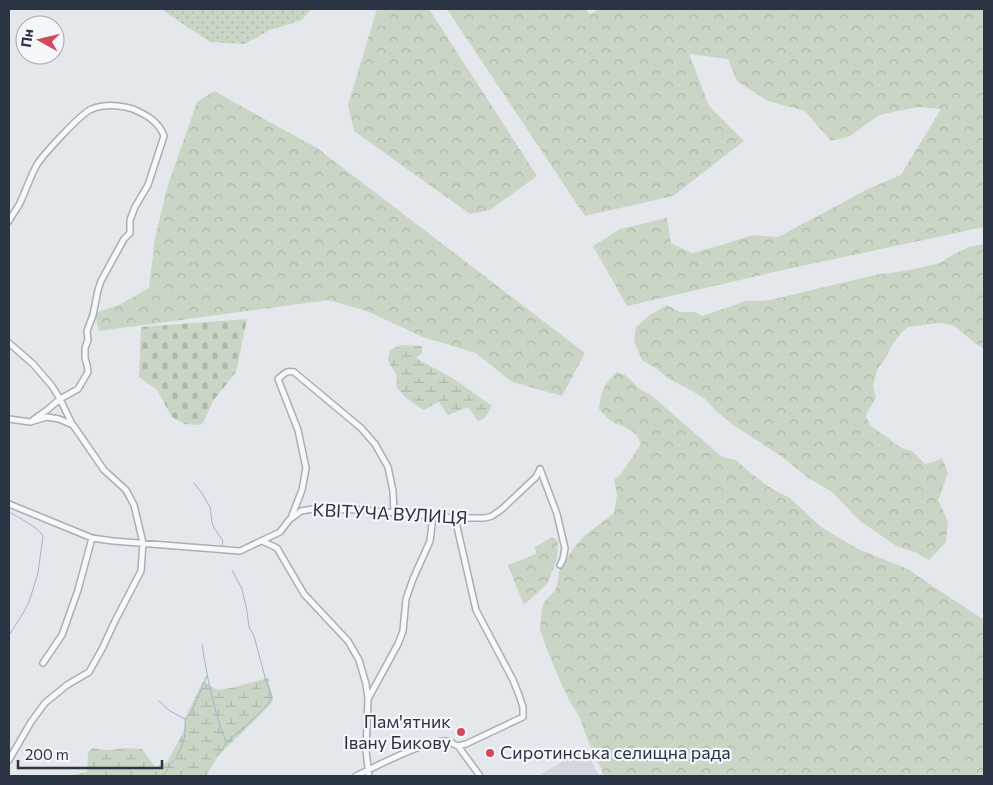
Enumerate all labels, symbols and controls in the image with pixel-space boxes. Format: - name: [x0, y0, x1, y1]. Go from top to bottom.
- north arrow: [15, 15, 65, 65]
- text: Пн: [17, 28, 36, 48]
- street label: КВІТУЧА ВУЛИЦЯ: [312, 498, 468, 528]
- place label: Пам'ятник Івану Бикову: [344, 710, 451, 753]
- marker: Пам'ятник Івану Бикову: [455, 726, 467, 738]
- scale bar: [18, 738, 161, 770]
- place label: Сиротинська селищна рада: [500, 741, 731, 763]
- text: 200 m: [25, 745, 69, 763]
- marker: Сиротинська селищна рада: [484, 747, 496, 759]

